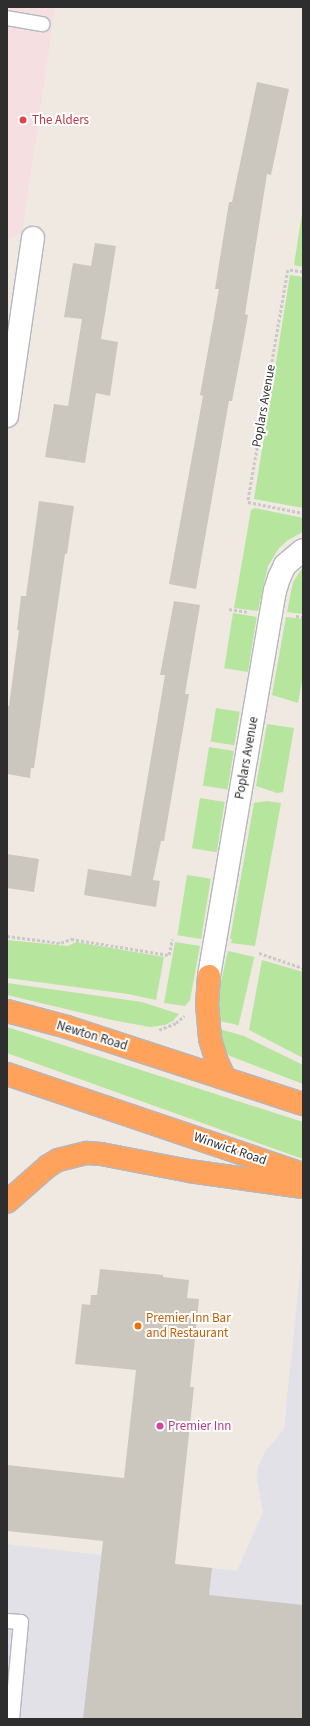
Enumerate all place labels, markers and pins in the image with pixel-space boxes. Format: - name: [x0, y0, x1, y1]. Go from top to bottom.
- place label: The Alders: [32, 112, 89, 128]
- marker: The Alders: [17, 114, 29, 126]
- place label: Premier Inn Bar and Restaurant: [146, 1311, 231, 1342]
- marker: Premier Inn Bar and Restaurant: [133, 1321, 143, 1331]
- place label: Premier Inn: [168, 1418, 231, 1434]
- marker: Premier Inn: [155, 1421, 165, 1431]

